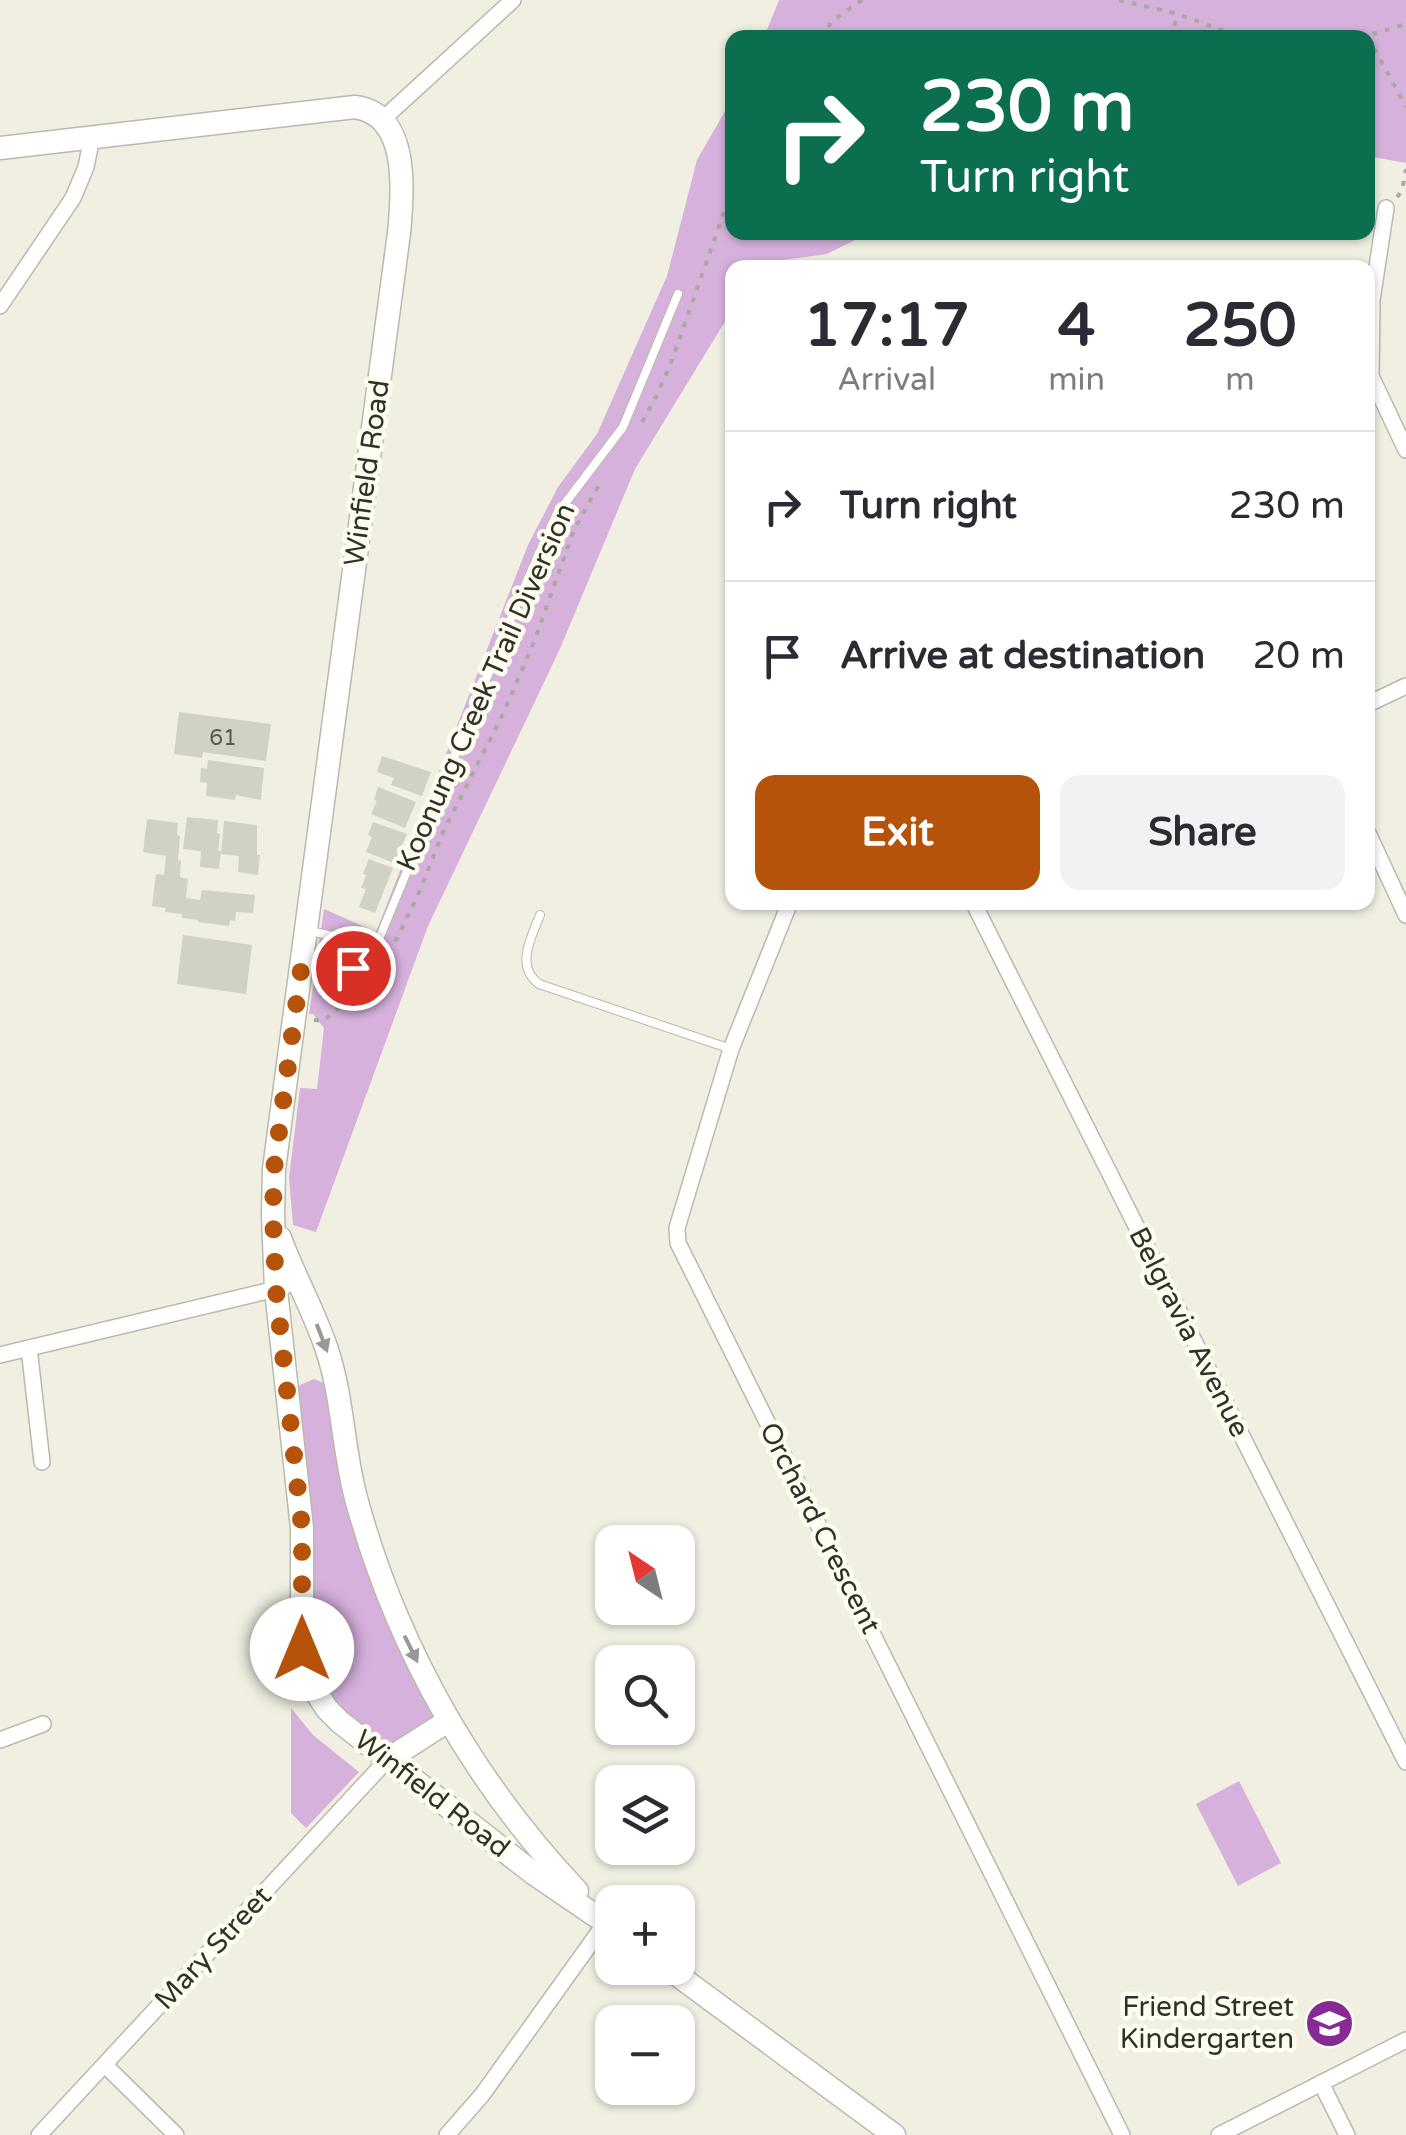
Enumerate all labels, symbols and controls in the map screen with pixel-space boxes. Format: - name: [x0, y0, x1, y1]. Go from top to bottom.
- text: 230 m: [920, 66, 1134, 150]
- icon: right: [755, 70, 885, 200]
- text: Turn right: [920, 151, 1129, 205]
- text: 17:17: [803, 290, 970, 362]
- text: 4: [1058, 290, 1095, 362]
- text: 250: [1183, 290, 1297, 362]
- text: Arrival: [837, 361, 936, 399]
- text: min: [1048, 361, 1105, 399]
- text: m: [1225, 361, 1255, 399]
- street label: Winfield Road: [337, 378, 397, 568]
- icon: right: [755, 479, 810, 534]
- text: Turn right: [840, 483, 1017, 529]
- text: 230 m: [1229, 483, 1345, 529]
- street label: Koonung Creek Trail Diversion: [389, 498, 583, 876]
- icon: arrive: [755, 629, 810, 684]
- text: Arrive at destination: [840, 633, 1205, 679]
- text: 20 m: [1253, 633, 1345, 679]
- house number: 61: [209, 725, 237, 751]
- button: Exit: [755, 775, 1040, 890]
- button: Share: [1060, 775, 1345, 890]
- pin: [311, 926, 396, 1011]
- icon: arrive: [326, 941, 381, 996]
- street label: Belgravia Avenue: [1121, 1221, 1257, 1443]
- one-way arrow: [315, 1324, 330, 1354]
- street label: Orchard Crescent: [752, 1417, 888, 1640]
- north arrow: [595, 1525, 695, 1625]
- map controls: [595, 1525, 695, 2105]
- position arrow: [250, 1597, 354, 1701]
- one-way arrow: [402, 1635, 419, 1664]
- button: search: [595, 1645, 695, 1745]
- street label: Winfield Road: [348, 1723, 516, 1865]
- button: layers: [595, 1765, 695, 1865]
- street label: Mary Street: [147, 1879, 279, 2017]
- button: +: [595, 1885, 695, 1985]
- place label: Friend Street Kindergarten: [1120, 1990, 1294, 2056]
- school or university icon: Friend Street Kindergarten: [1303, 1997, 1355, 2049]
- button: −: [595, 2005, 695, 2105]

